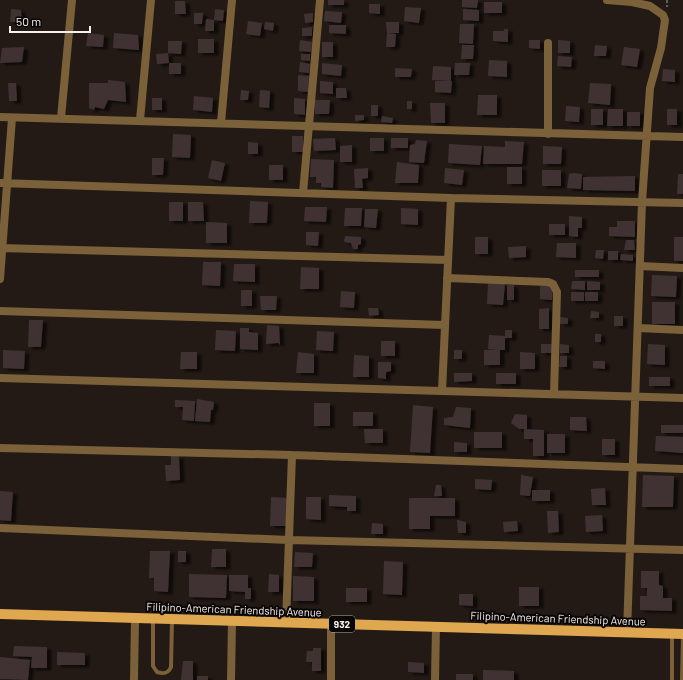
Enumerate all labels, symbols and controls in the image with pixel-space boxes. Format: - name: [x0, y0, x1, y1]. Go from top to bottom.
- scale bar: [10, 8, 90, 34]
- text: 50 m: [16, 14, 41, 28]
- street label: Filipino-American Friendship Avenue: [146, 599, 322, 619]
- street label: Filipino-American Friendship Avenue: [470, 608, 646, 628]
- road number: 932: [329, 616, 355, 632]

